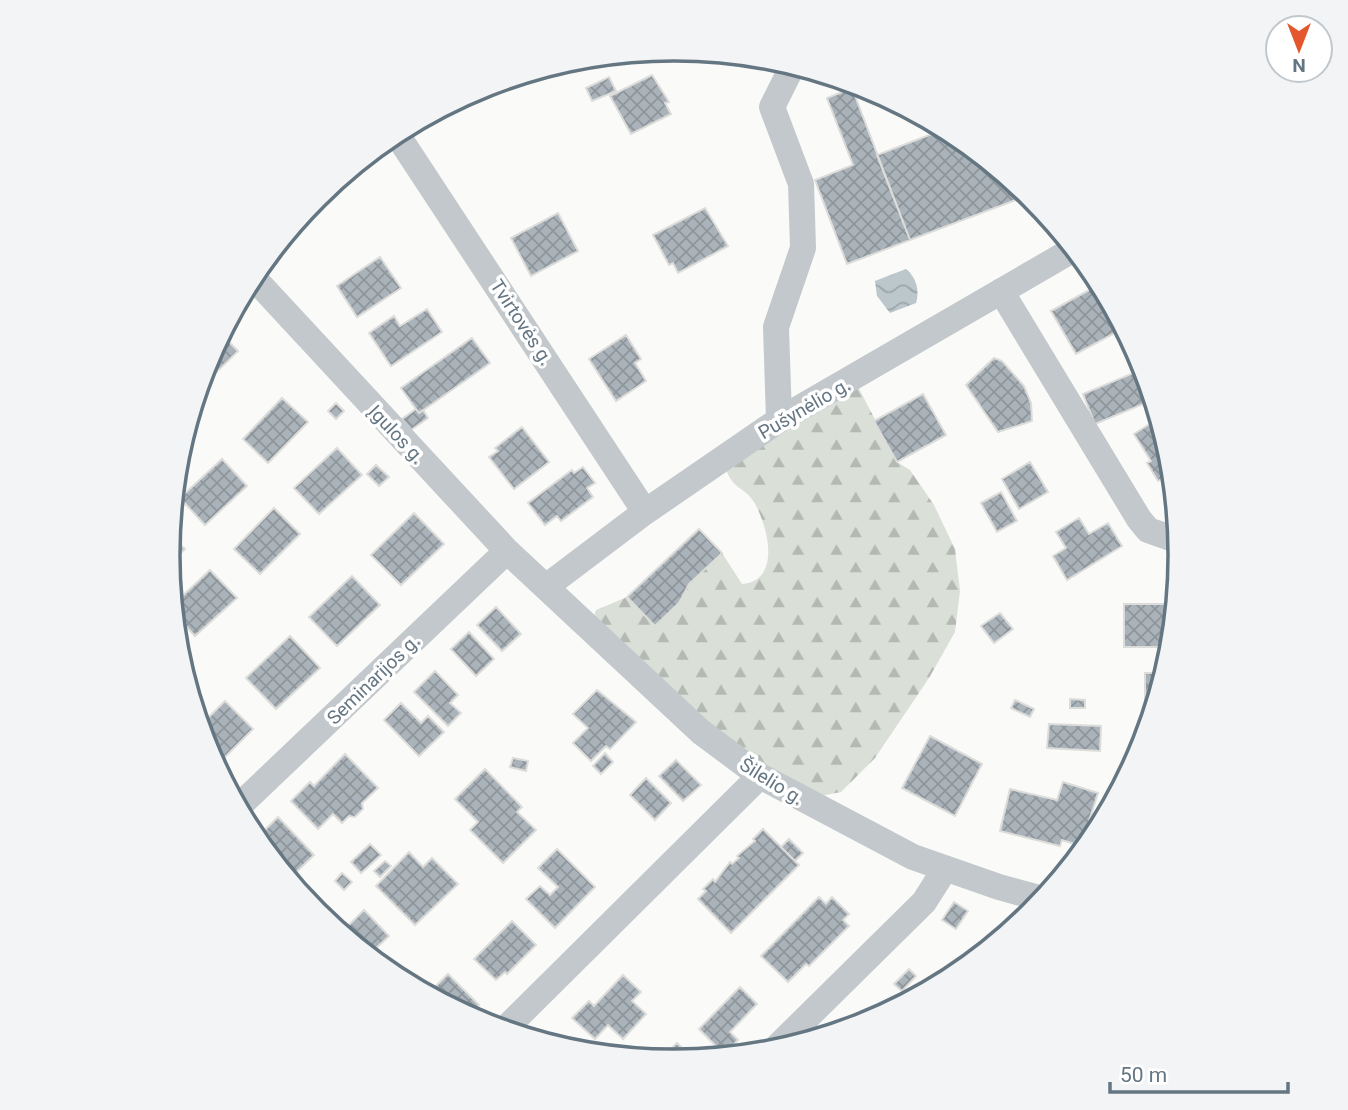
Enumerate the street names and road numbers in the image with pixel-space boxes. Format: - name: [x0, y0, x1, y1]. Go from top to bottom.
- street label: Tvirtovės g.: [485, 275, 558, 369]
- street label: Pušynėlio g.: [754, 373, 854, 444]
- street label: Įgulos g.: [364, 400, 430, 469]
- street label: Seminarijos g.: [322, 629, 425, 729]
- street label: Šilelio g.: [736, 753, 808, 810]

